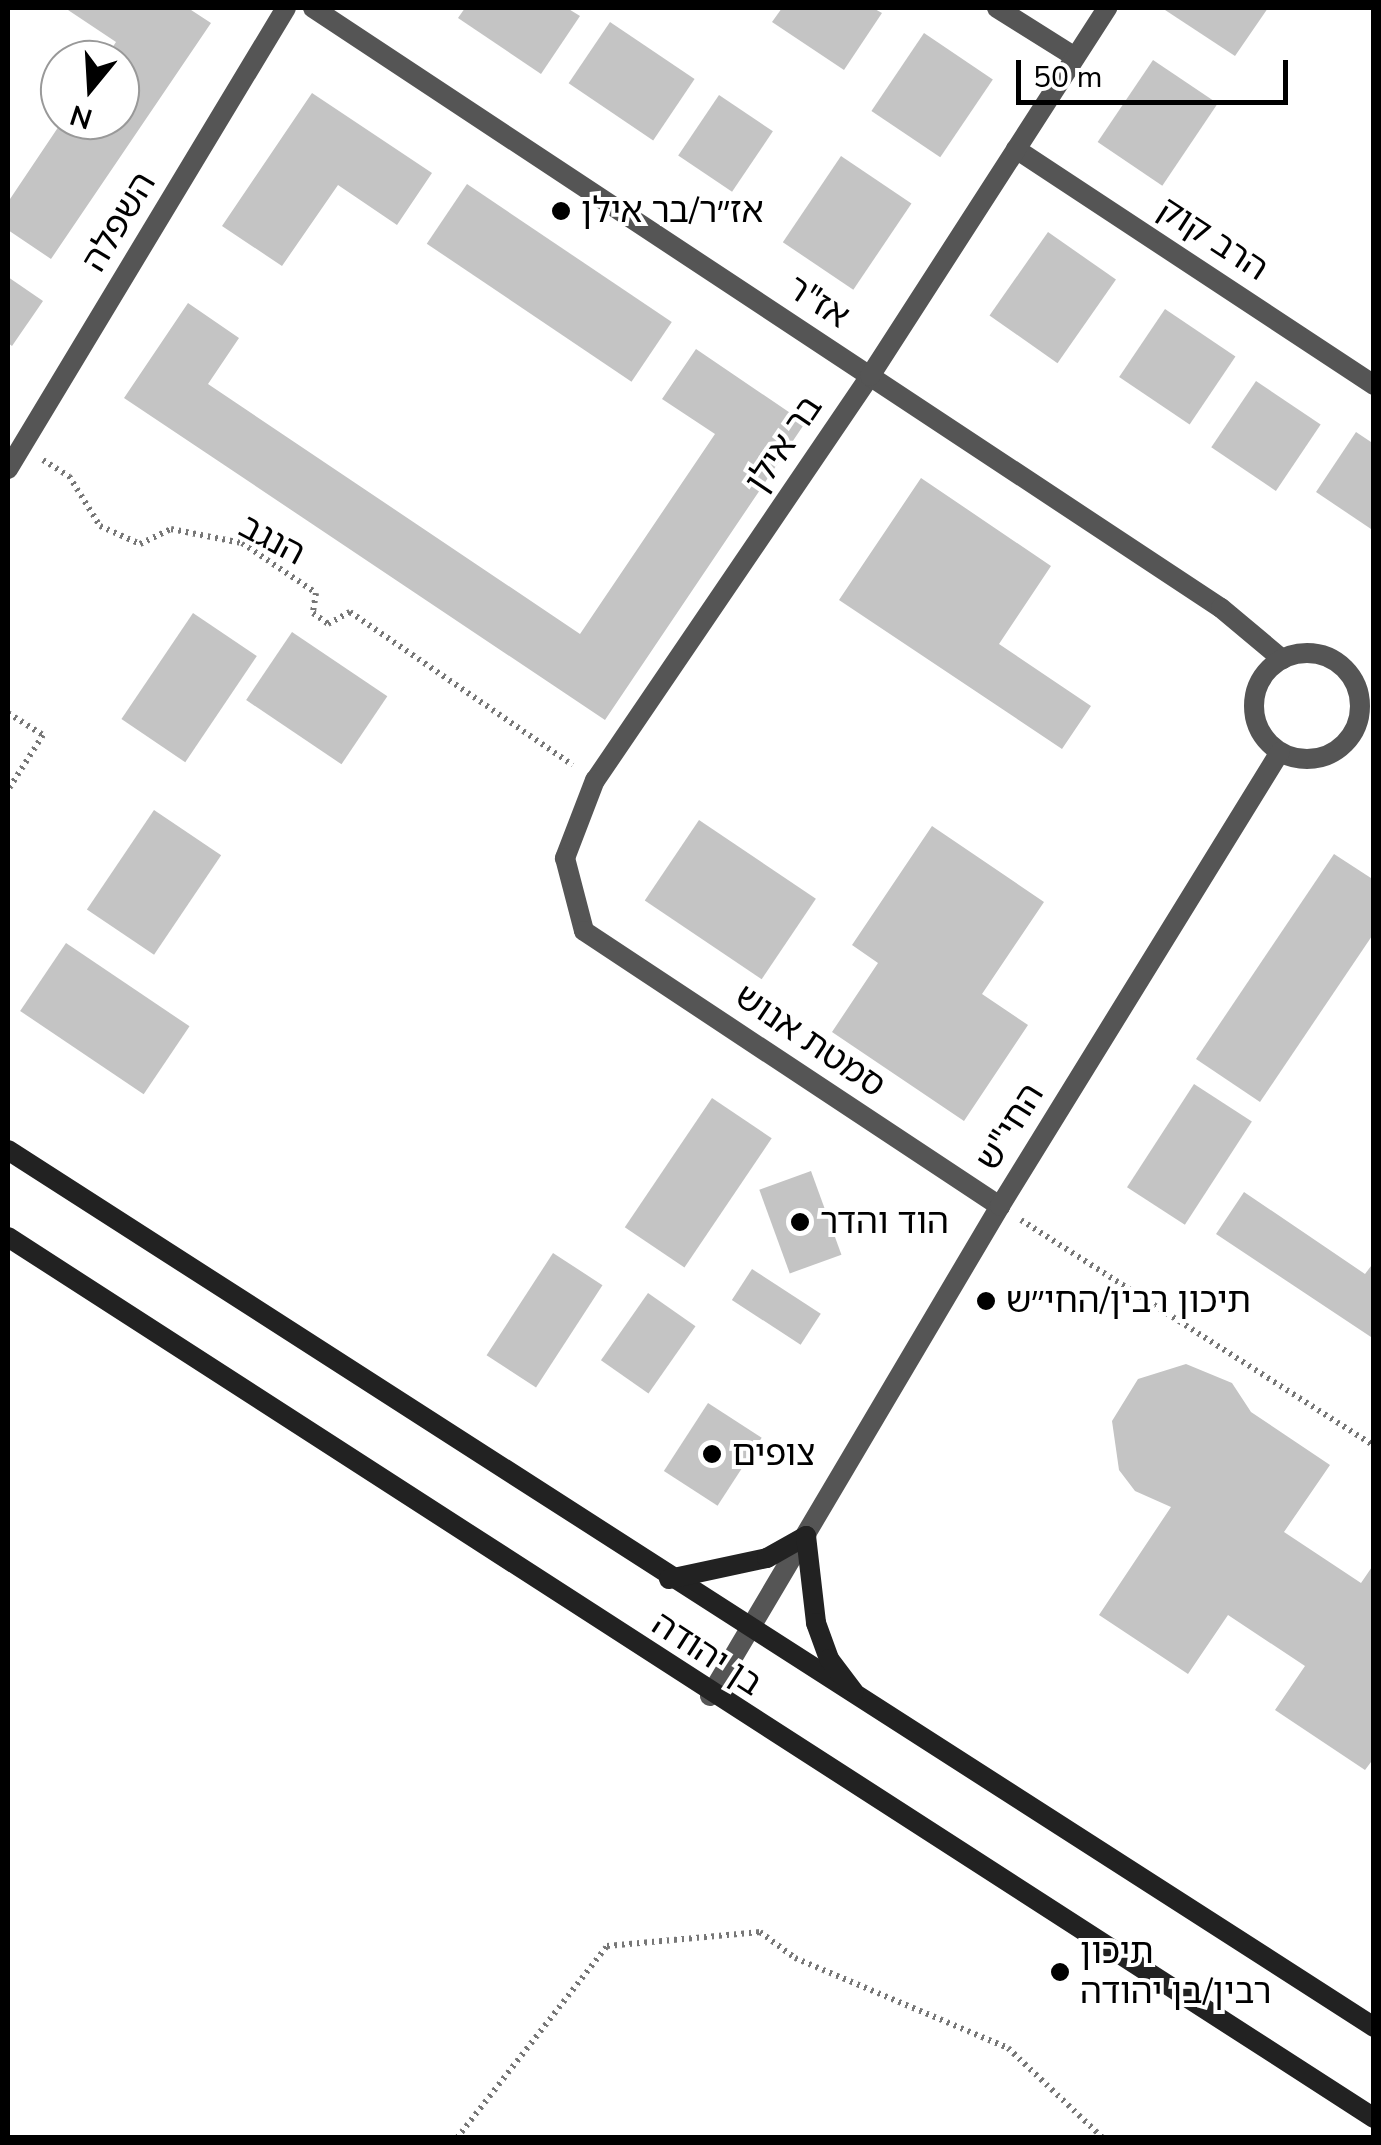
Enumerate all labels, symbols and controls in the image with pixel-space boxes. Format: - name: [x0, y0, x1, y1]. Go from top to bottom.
- north arrow: [40, 40, 140, 140]
- scale bar: [1021, 40, 1294, 102]
- text: 50 m: [1033, 57, 1102, 98]
- text: N: [66, 95, 97, 138]
- street label: השפלה: [73, 165, 165, 279]
- street label: הרב קוק: [1150, 188, 1276, 290]
- place label: אז״ר/בר אילן: [581, 190, 764, 232]
- marker: אז״ר/בר אילן: [550, 200, 572, 222]
- street label: אז"ר: [779, 267, 857, 337]
- street label: בר אילן: [736, 387, 832, 501]
- street label: הנגב: [232, 505, 312, 575]
- street label: סמטת אנוש: [727, 975, 893, 1107]
- street label: החי"ש: [967, 1076, 1053, 1178]
- place label: הוד והדר: [820, 1201, 949, 1243]
- marker: הוד והדר: [789, 1211, 811, 1233]
- place label: תיכון רבין/החי״ש: [1006, 1280, 1251, 1322]
- marker: תיכון רבין/החי״ש: [975, 1290, 997, 1312]
- place label: צופים: [732, 1433, 816, 1475]
- marker: צופים: [701, 1443, 723, 1465]
- street label: בן יהודה: [644, 1603, 770, 1705]
- place label: תיכון רבין/בן יהודה: [1080, 1931, 1272, 2013]
- marker: תיכון רבין/בן יהודה: [1049, 1961, 1071, 1983]

